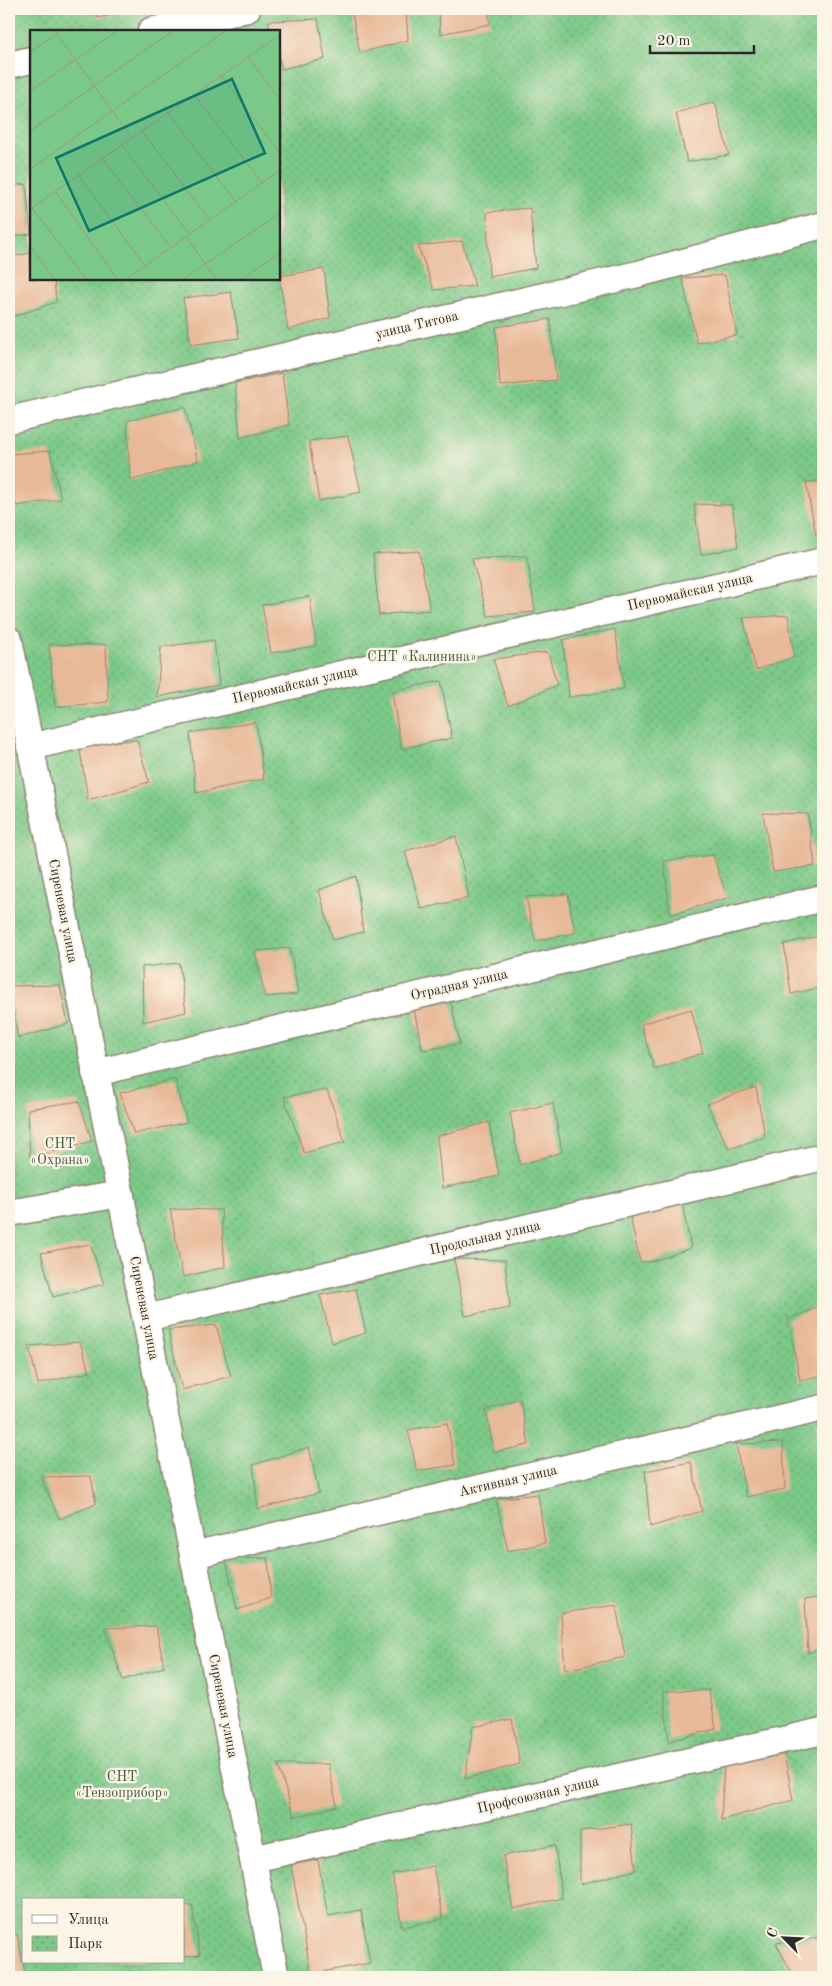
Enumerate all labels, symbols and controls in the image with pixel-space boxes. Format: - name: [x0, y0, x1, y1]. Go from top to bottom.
- scale bar: [650, 22, 753, 54]
- inset map: [30, 30, 280, 280]
- text: 20 m: [657, 34, 691, 49]
- street label: улица Титова: [374, 309, 460, 341]
- street label: Первомайская улица: [626, 571, 754, 613]
- park label: СНТ «Калинина»: [367, 650, 477, 664]
- street label: Первомайская улица: [231, 664, 359, 706]
- street label: Сиреневая улица: [46, 858, 80, 964]
- street label: Отрадная улица: [409, 967, 509, 1003]
- park label: СНТ «Охрана»: [30, 1137, 90, 1167]
- street label: Продольная улица: [428, 1218, 542, 1258]
- street label: Сиреневая улица: [127, 1255, 161, 1361]
- street label: Активная улица: [458, 1463, 558, 1499]
- street label: Сиреневая улица: [206, 1653, 240, 1759]
- park label: СНТ «Тензоприбор»: [75, 1770, 169, 1800]
- street label: Профсоюзная улица: [476, 1774, 601, 1817]
- legend: [22, 1898, 185, 1964]
- text: Улица: [68, 1913, 109, 1928]
- north arrow: [760, 1914, 810, 1964]
- text: С: [765, 1926, 781, 1940]
- text: Парк: [68, 1937, 103, 1952]

